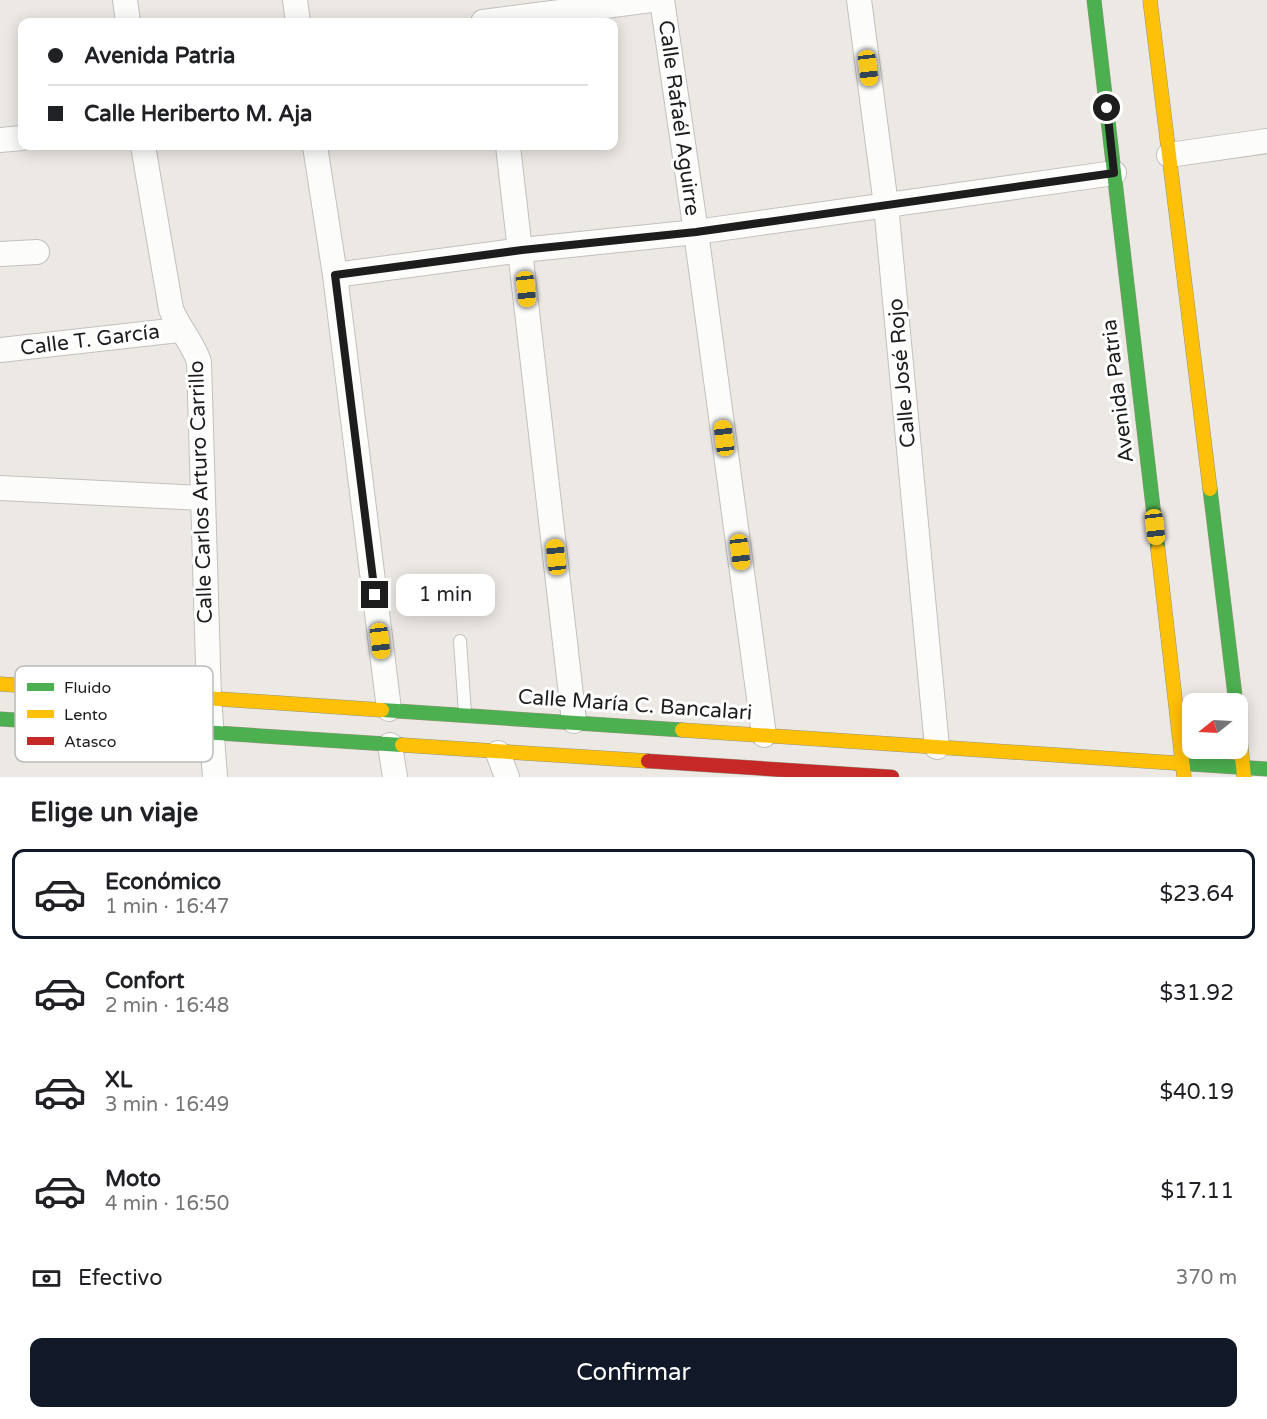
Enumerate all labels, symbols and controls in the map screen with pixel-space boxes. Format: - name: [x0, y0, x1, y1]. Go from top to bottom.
- street label: Calle Rafaél Aguirre: [653, 19, 705, 217]
- text: Avenida Patria: [84, 43, 235, 69]
- car: [857, 49, 879, 87]
- route start: [1093, 94, 1120, 121]
- text: Calle Heriberto M. Aja: [84, 101, 312, 127]
- car: [515, 270, 537, 308]
- street label: Calle José Rojo: [883, 297, 921, 449]
- street label: Avenida Patria: [1097, 318, 1139, 464]
- street label: Calle T. García: [19, 319, 161, 361]
- street label: Calle Carlos Arturo Carrillo: [184, 360, 218, 624]
- car: [713, 419, 735, 457]
- car: [1144, 508, 1166, 546]
- car: [729, 533, 751, 571]
- car: [545, 538, 567, 576]
- callout: 1 min: [396, 574, 495, 616]
- route end: [361, 581, 388, 608]
- text: 1 min: [419, 583, 472, 607]
- car: [369, 622, 391, 660]
- legend: [15, 666, 213, 762]
- text: Fluido: [64, 678, 111, 698]
- street label: Calle María C. Bancalari: [517, 684, 753, 726]
- north arrow: [1182, 693, 1248, 759]
- map controls: [1182, 693, 1248, 759]
- text: Lento: [64, 705, 108, 725]
- text: Atasco: [64, 732, 117, 752]
- text: Elige un viaje: [30, 796, 198, 829]
- icon: car: [33, 867, 87, 921]
- text: Económico: [105, 869, 221, 895]
- text: $23.64: [1159, 881, 1234, 907]
- text: 1 min · 16:47: [105, 895, 229, 919]
- icon: car: [33, 966, 87, 1020]
- text: Confort: [105, 968, 184, 994]
- text: $31.92: [1159, 980, 1234, 1006]
- text: 2 min · 16:48: [105, 994, 229, 1018]
- icon: car: [33, 1065, 87, 1119]
- text: XL: [105, 1067, 132, 1093]
- text: $40.19: [1159, 1079, 1234, 1105]
- text: 3 min · 16:49: [105, 1093, 229, 1117]
- icon: car: [33, 1164, 87, 1218]
- text: Moto: [105, 1166, 161, 1192]
- text: $17.11: [1161, 1178, 1234, 1204]
- text: 4 min · 16:50: [105, 1192, 229, 1216]
- icon: cash: [30, 1262, 63, 1295]
- text: Efectivo: [78, 1265, 163, 1291]
- text: 370 m: [1176, 1266, 1237, 1290]
- button: Confirmar: [30, 1338, 1237, 1407]

